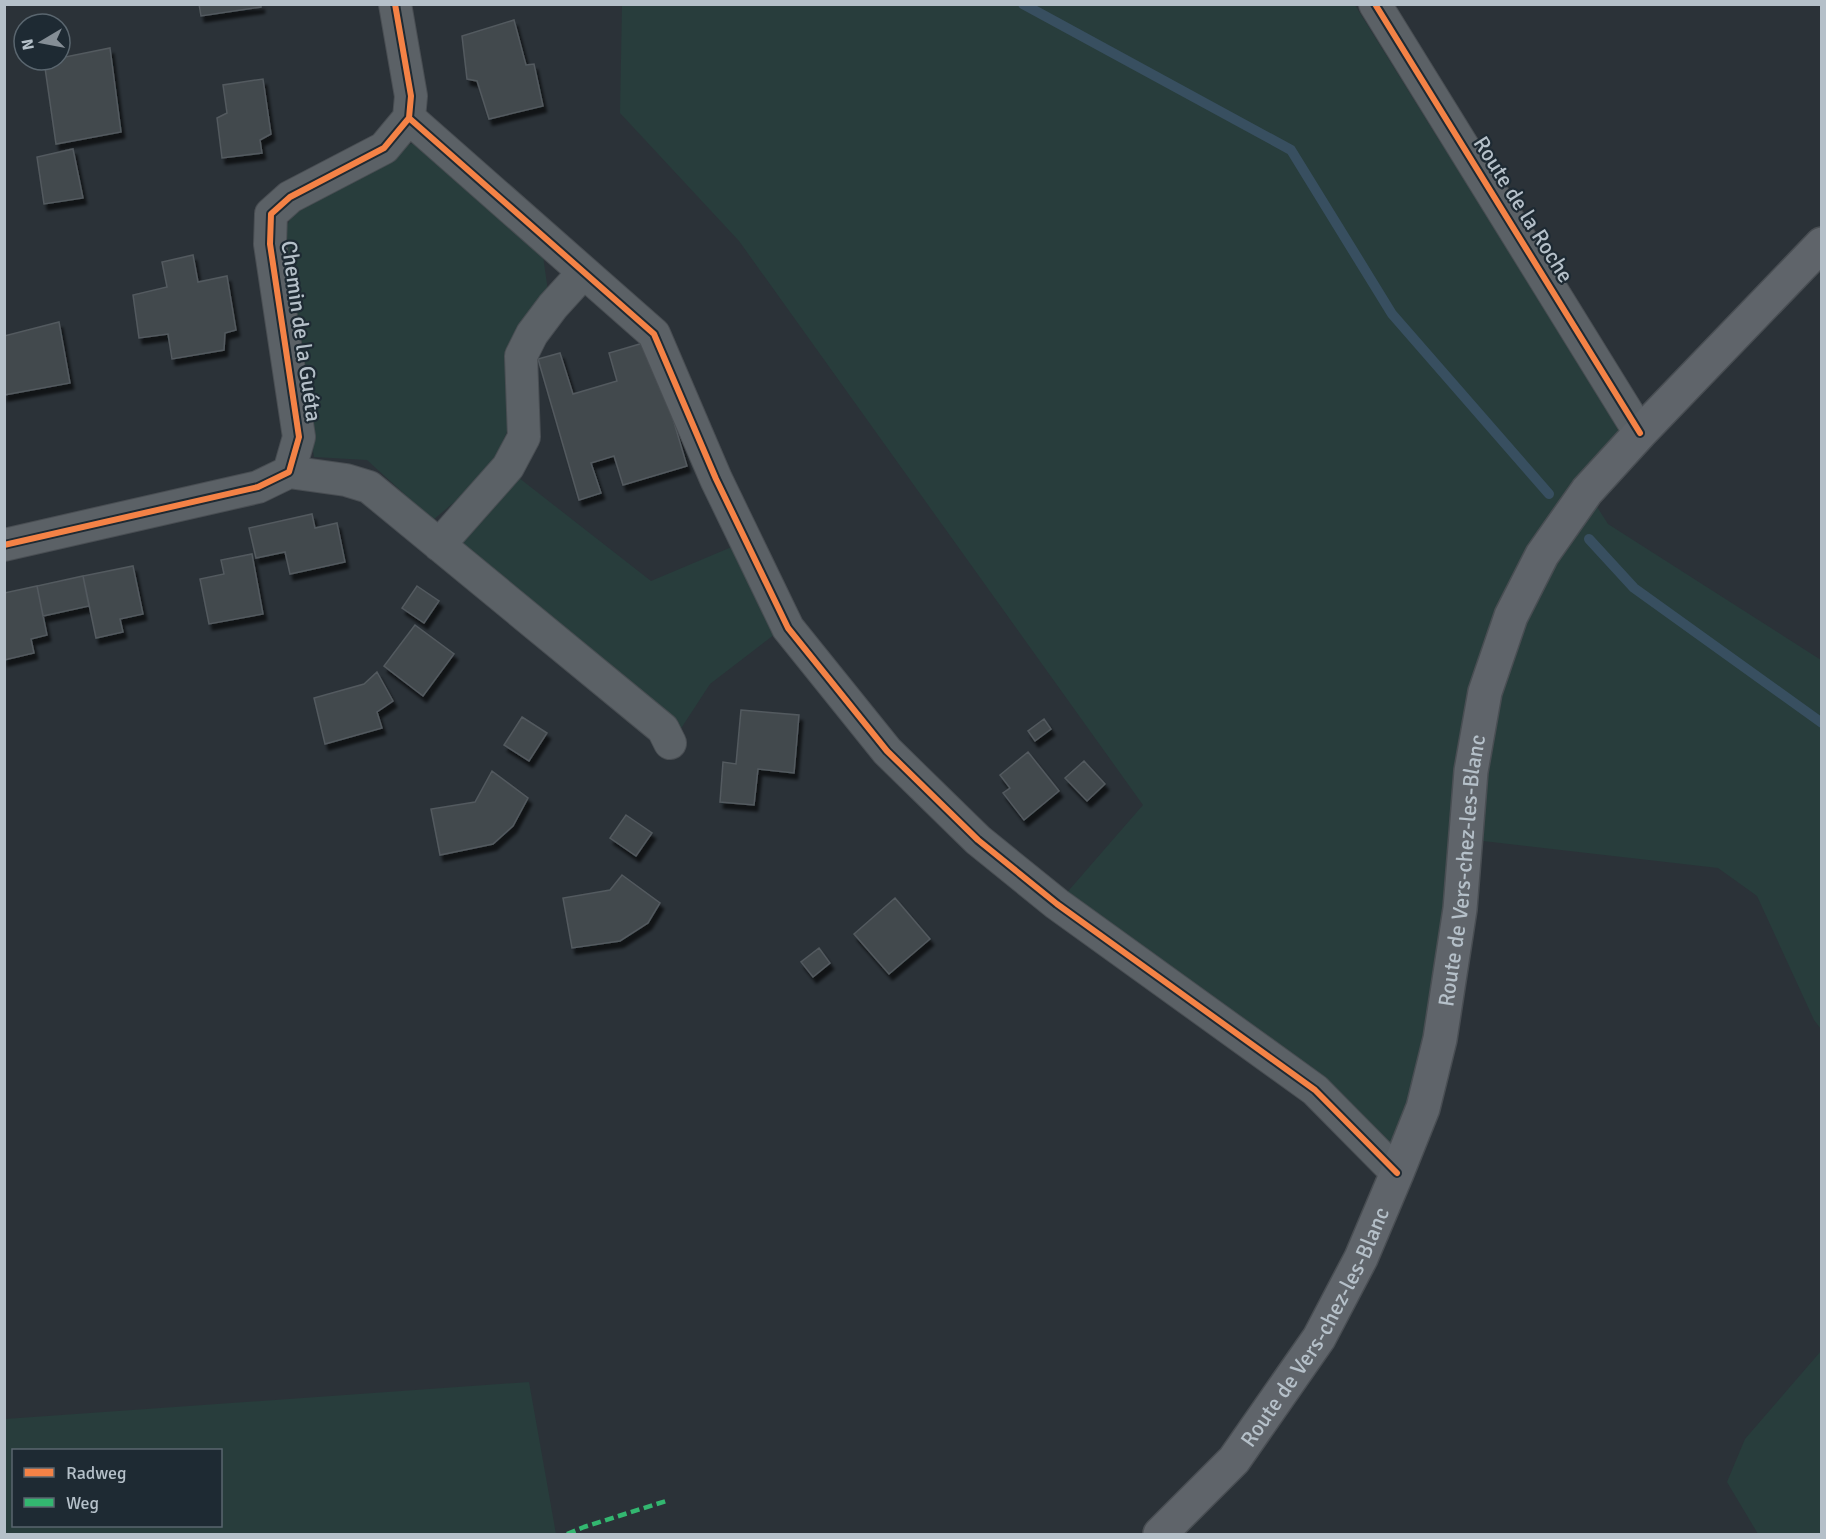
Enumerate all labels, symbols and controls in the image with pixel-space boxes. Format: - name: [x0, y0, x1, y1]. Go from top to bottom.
- north arrow: [12, 12, 72, 72]
- text: N: [17, 37, 39, 52]
- street label: Route de la Roche: [1468, 131, 1579, 287]
- street label: Chemin de la Guéta: [275, 239, 328, 423]
- street label: Route de Vers-chez-les-Blanc: [1432, 732, 1491, 1009]
- street label: Route de Vers-chez-les-Blanc: [1234, 1203, 1395, 1452]
- legend: [12, 1449, 222, 1527]
- text: Radweg: [66, 1462, 127, 1484]
- text: Weg: [66, 1492, 99, 1514]

